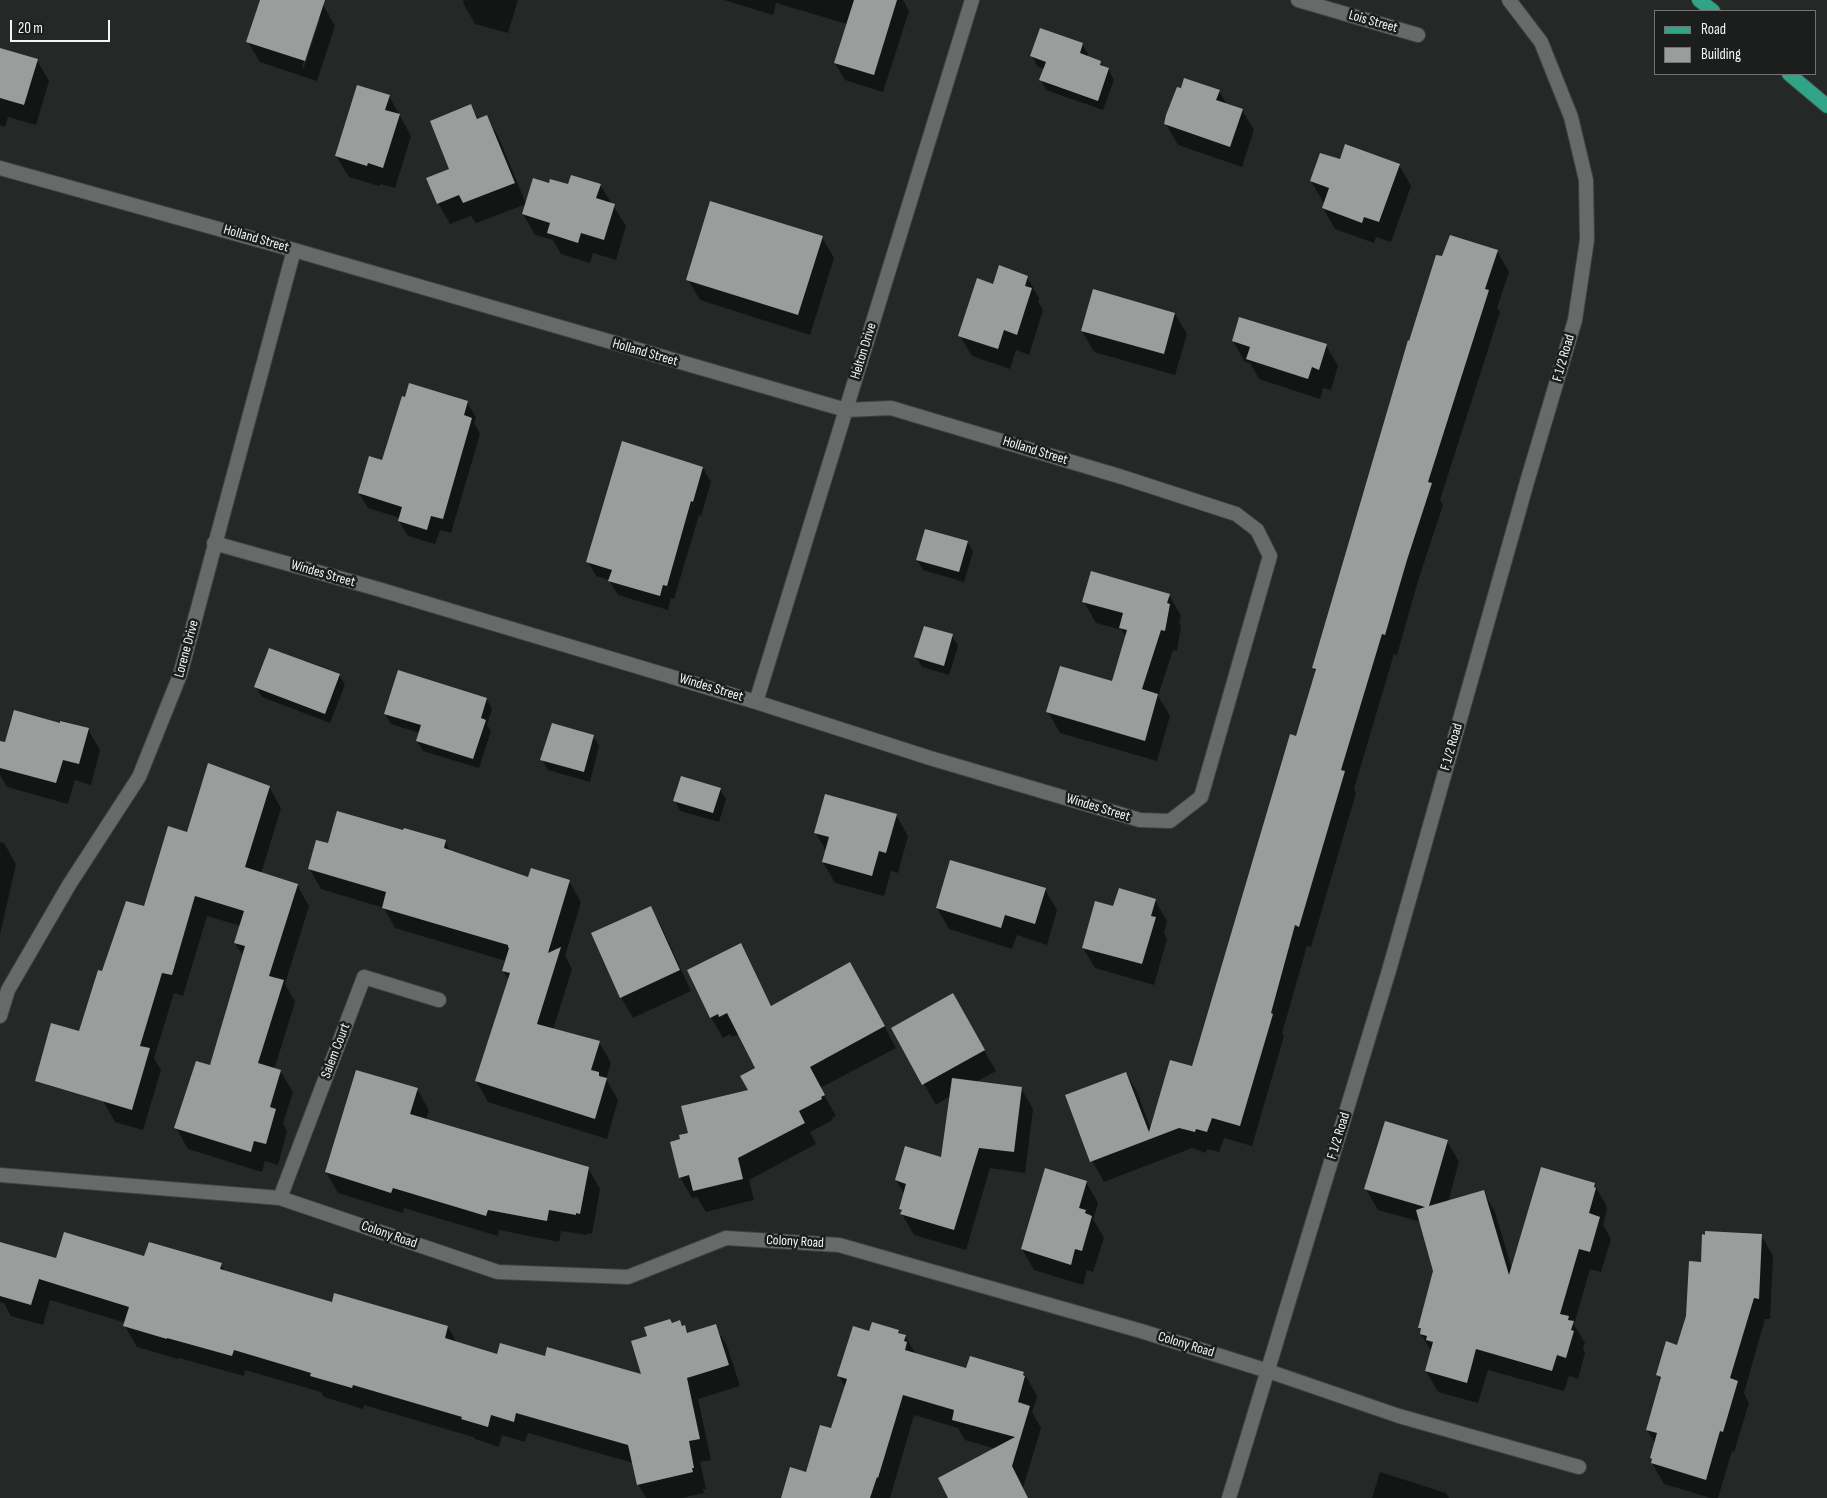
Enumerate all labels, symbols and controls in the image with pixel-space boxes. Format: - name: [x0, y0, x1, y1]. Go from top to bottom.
- street label: Lois Street: [1347, 7, 1399, 37]
- scale bar: [12, 10, 112, 42]
- legend: [1654, 10, 1817, 75]
- text: 20 m: [18, 19, 43, 38]
- text: Road: [1701, 20, 1726, 39]
- text: Building: [1701, 45, 1741, 64]
- street label: Holland Street: [221, 222, 291, 256]
- street label: Helton Drive: [847, 321, 881, 381]
- street label: F 1/2 Road: [1549, 332, 1579, 384]
- street label: Holland Street: [610, 336, 680, 370]
- street label: Holland Street: [1000, 433, 1070, 469]
- street label: Windes Street: [289, 557, 357, 591]
- street label: Lorene Drive: [171, 619, 203, 679]
- street label: Windes Street: [677, 670, 745, 706]
- street label: F 1/2 Road: [1437, 721, 1467, 773]
- street label: Windes Street: [1064, 790, 1132, 826]
- street label: Salem Court: [318, 1021, 354, 1081]
- street label: F 1/2 Road: [1324, 1110, 1354, 1162]
- street label: Colony Road: [359, 1218, 419, 1252]
- street label: Colony Road: [766, 1232, 824, 1252]
- street label: Colony Road: [1156, 1329, 1216, 1361]

